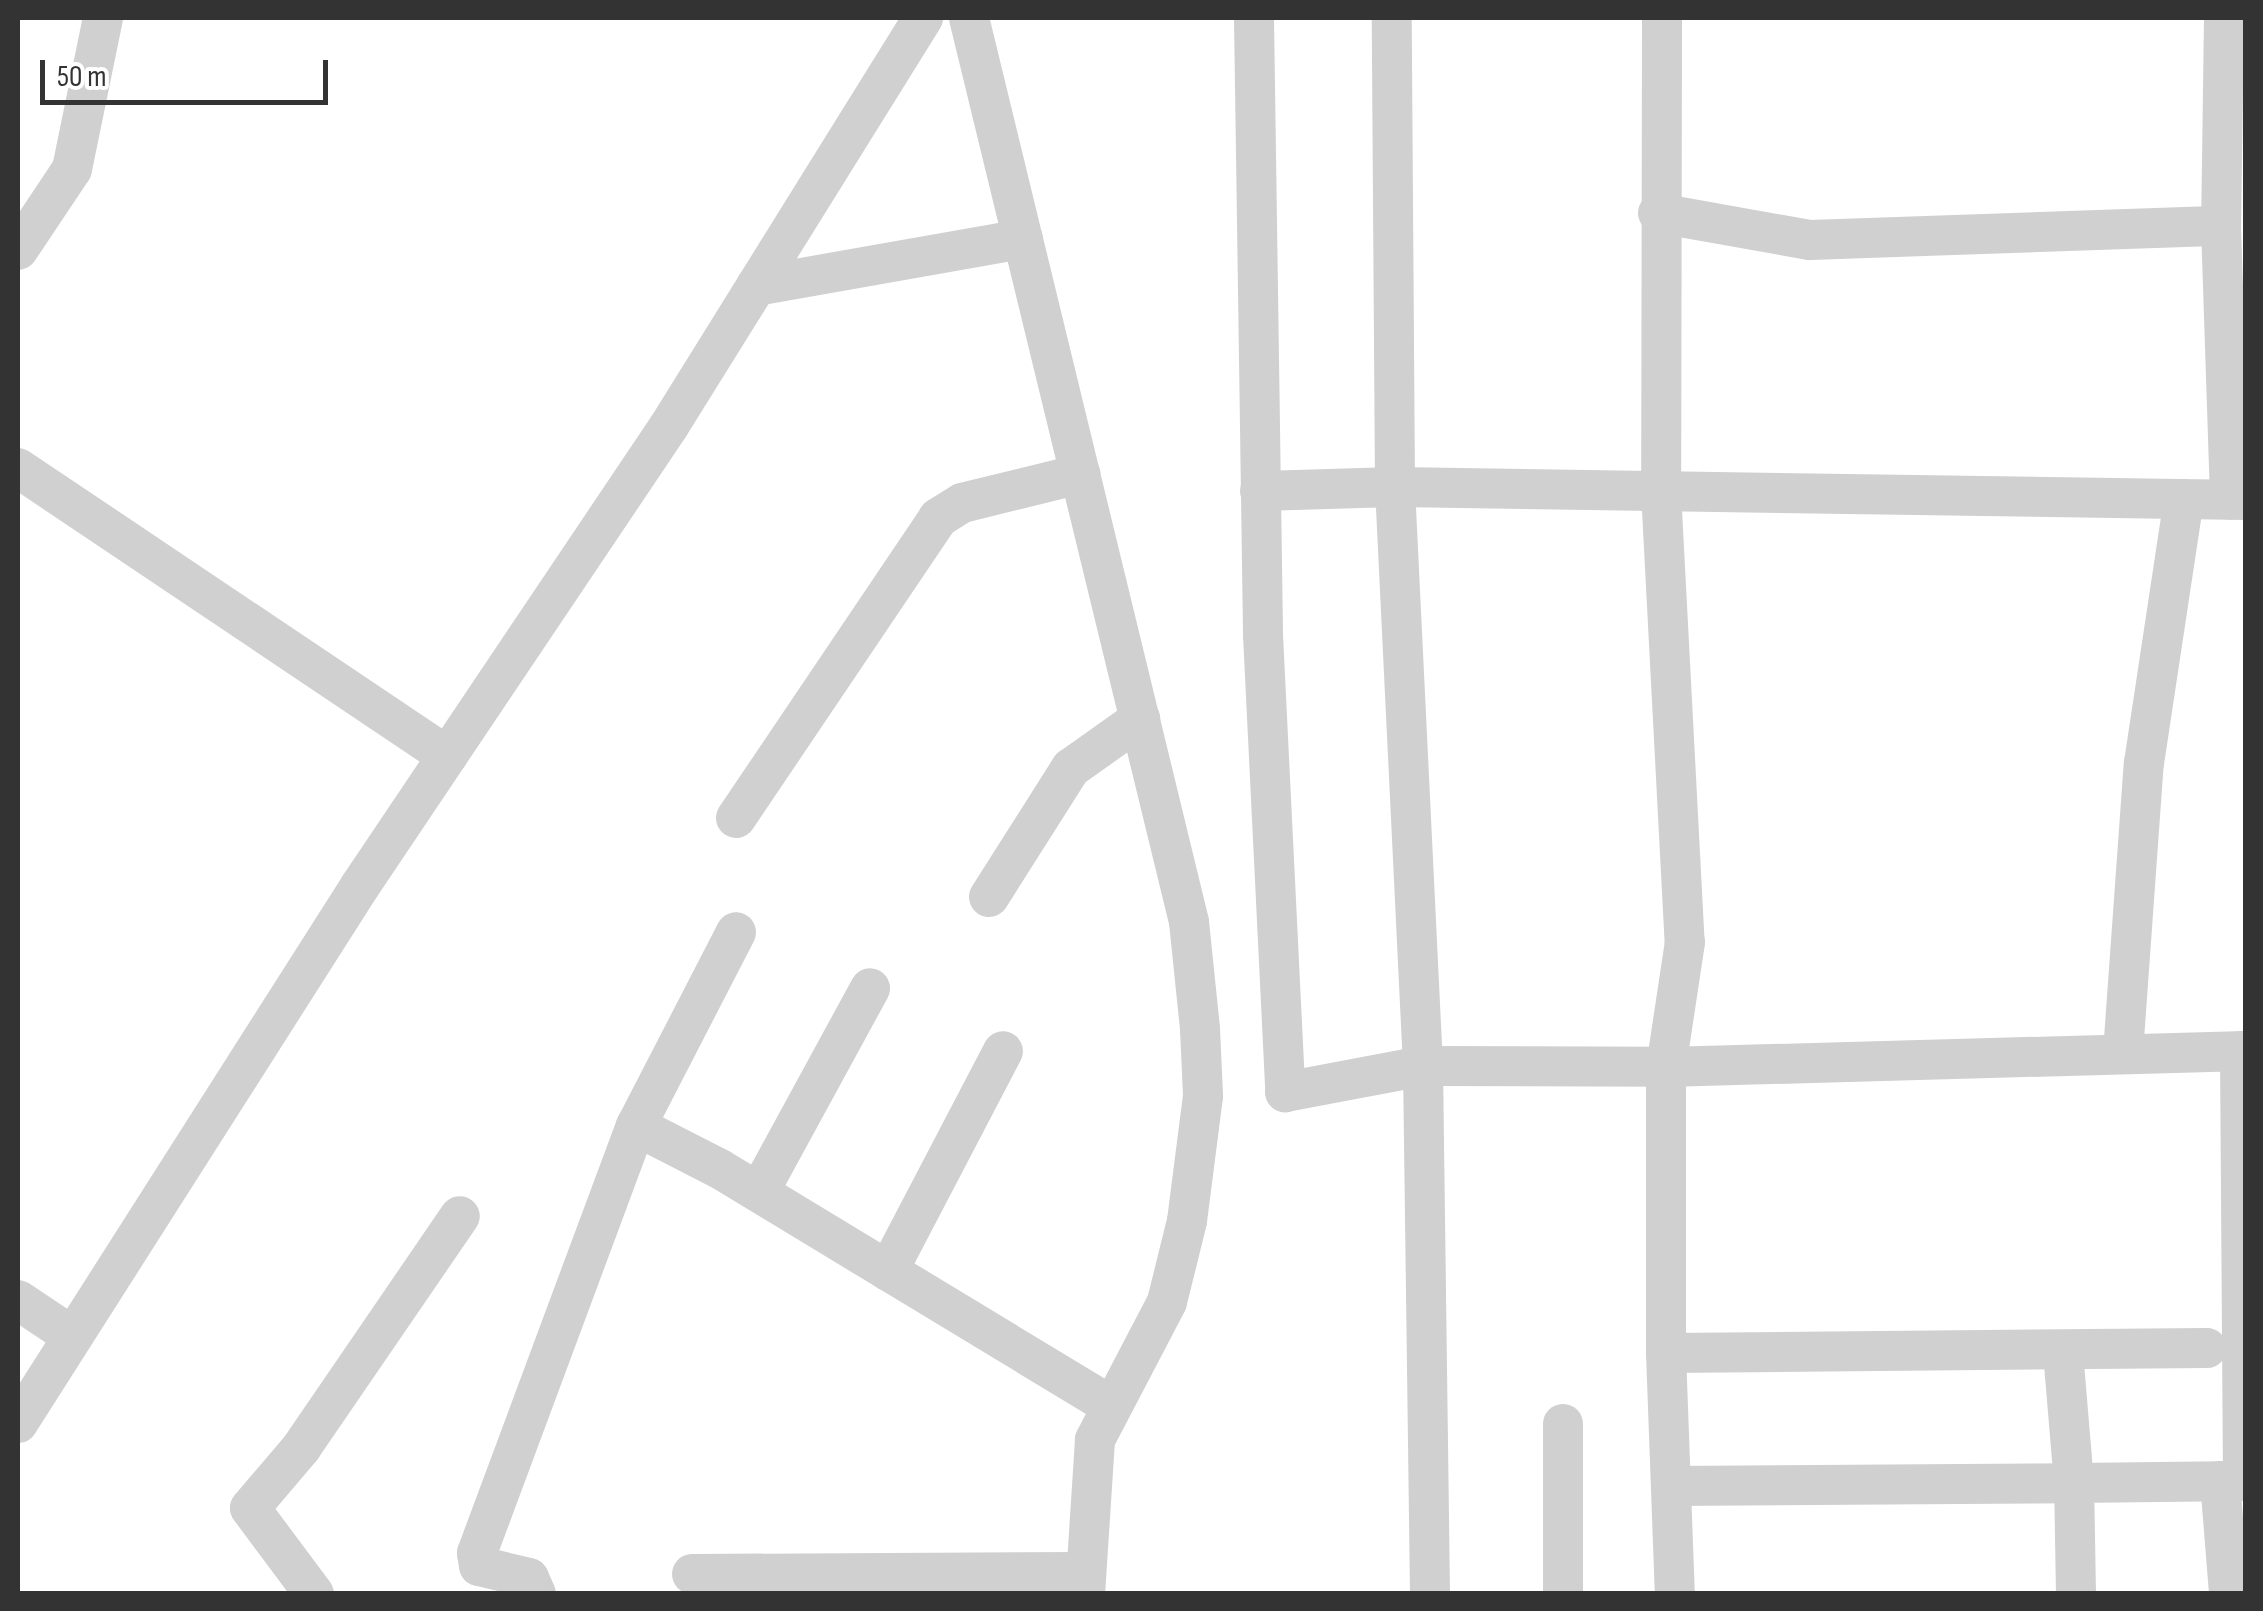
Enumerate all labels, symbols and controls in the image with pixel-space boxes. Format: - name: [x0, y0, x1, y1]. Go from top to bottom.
- scale bar: [45, 40, 332, 102]
- text: 50 m: [57, 59, 106, 95]

